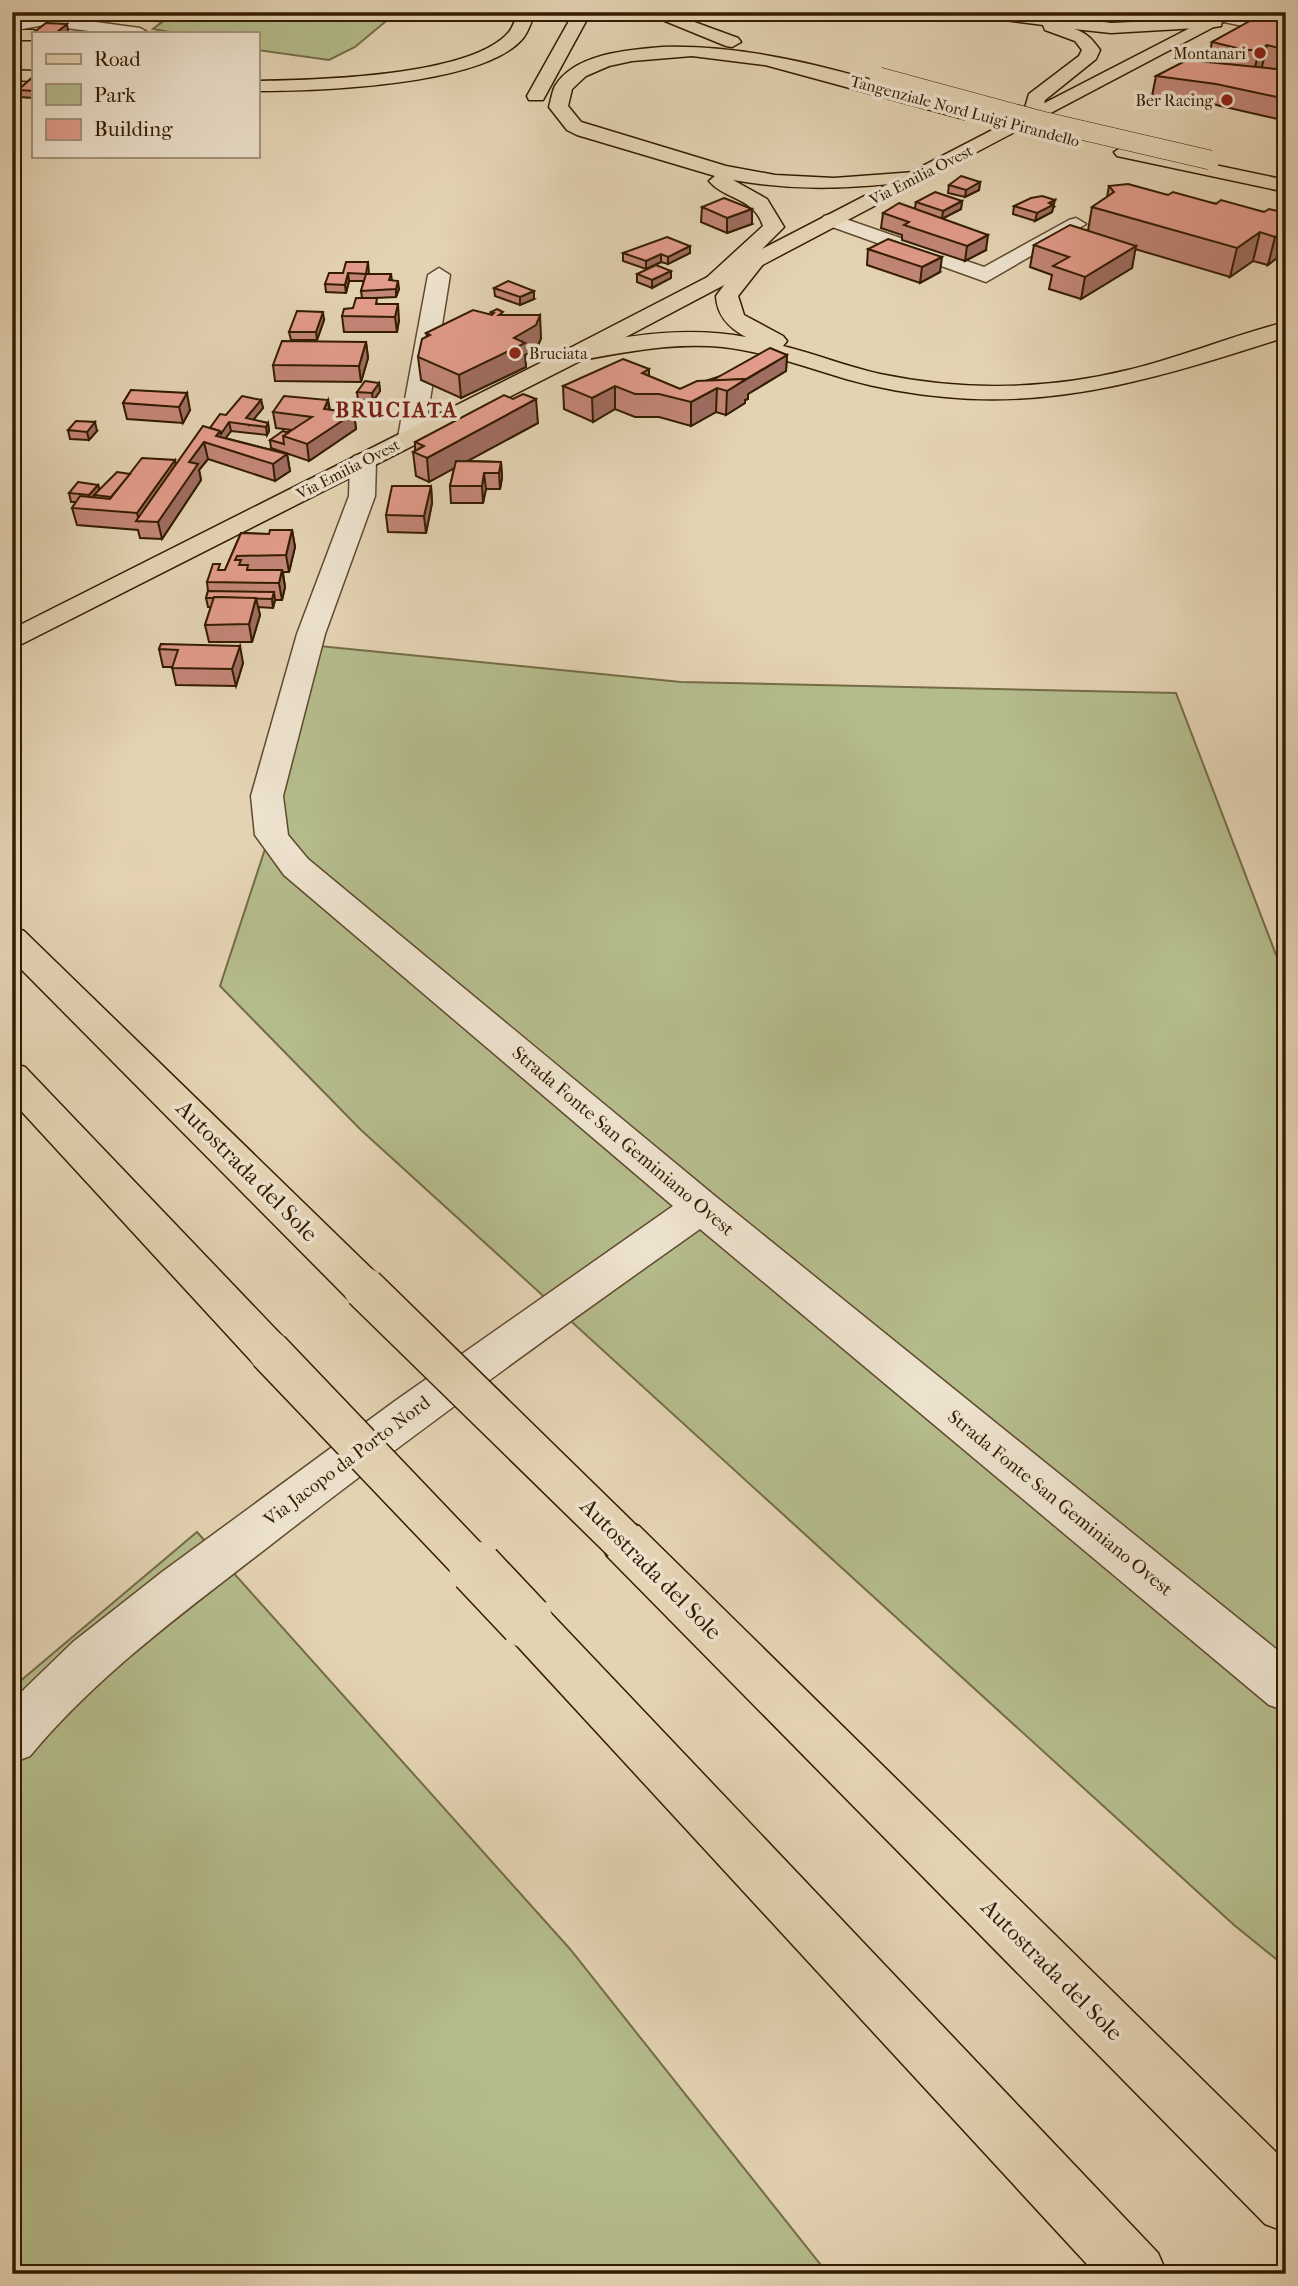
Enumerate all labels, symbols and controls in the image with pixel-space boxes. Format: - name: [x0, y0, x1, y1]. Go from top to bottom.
- legend: [32, 32, 259, 158]
- place label: Montanari: [1173, 44, 1246, 63]
- marker: Montanari: [1252, 45, 1268, 61]
- text: Road: [94, 47, 141, 71]
- street label: Tangenziale Nord Luigi Pirandello: [848, 71, 1082, 151]
- text: Park: [94, 83, 136, 107]
- place label: Ber Racing: [1136, 91, 1213, 110]
- marker: Ber Racing: [1219, 92, 1235, 108]
- text: Building: [94, 117, 173, 141]
- street label: Via Emilia Ovest: [865, 141, 976, 210]
- place label: Bruciata: [529, 344, 588, 363]
- marker: Bruciata: [507, 345, 523, 361]
- district label: BRUCIATA: [336, 398, 458, 422]
- street label: Via Emilia Ovest: [292, 435, 403, 504]
- street label: Strada Fonte San Geminiano Ovest: [508, 1042, 739, 1240]
- street label: Autostrada del Sole: [170, 1094, 323, 1247]
- street label: Via Jacopo da Porto Nord: [259, 1391, 435, 1531]
- street label: Strada Fonte San Geminiano Ovest: [943, 1405, 1177, 1601]
- street label: Autostrada del Sole: [574, 1492, 727, 1645]
- street label: Autostrada del Sole: [975, 1893, 1128, 2046]

